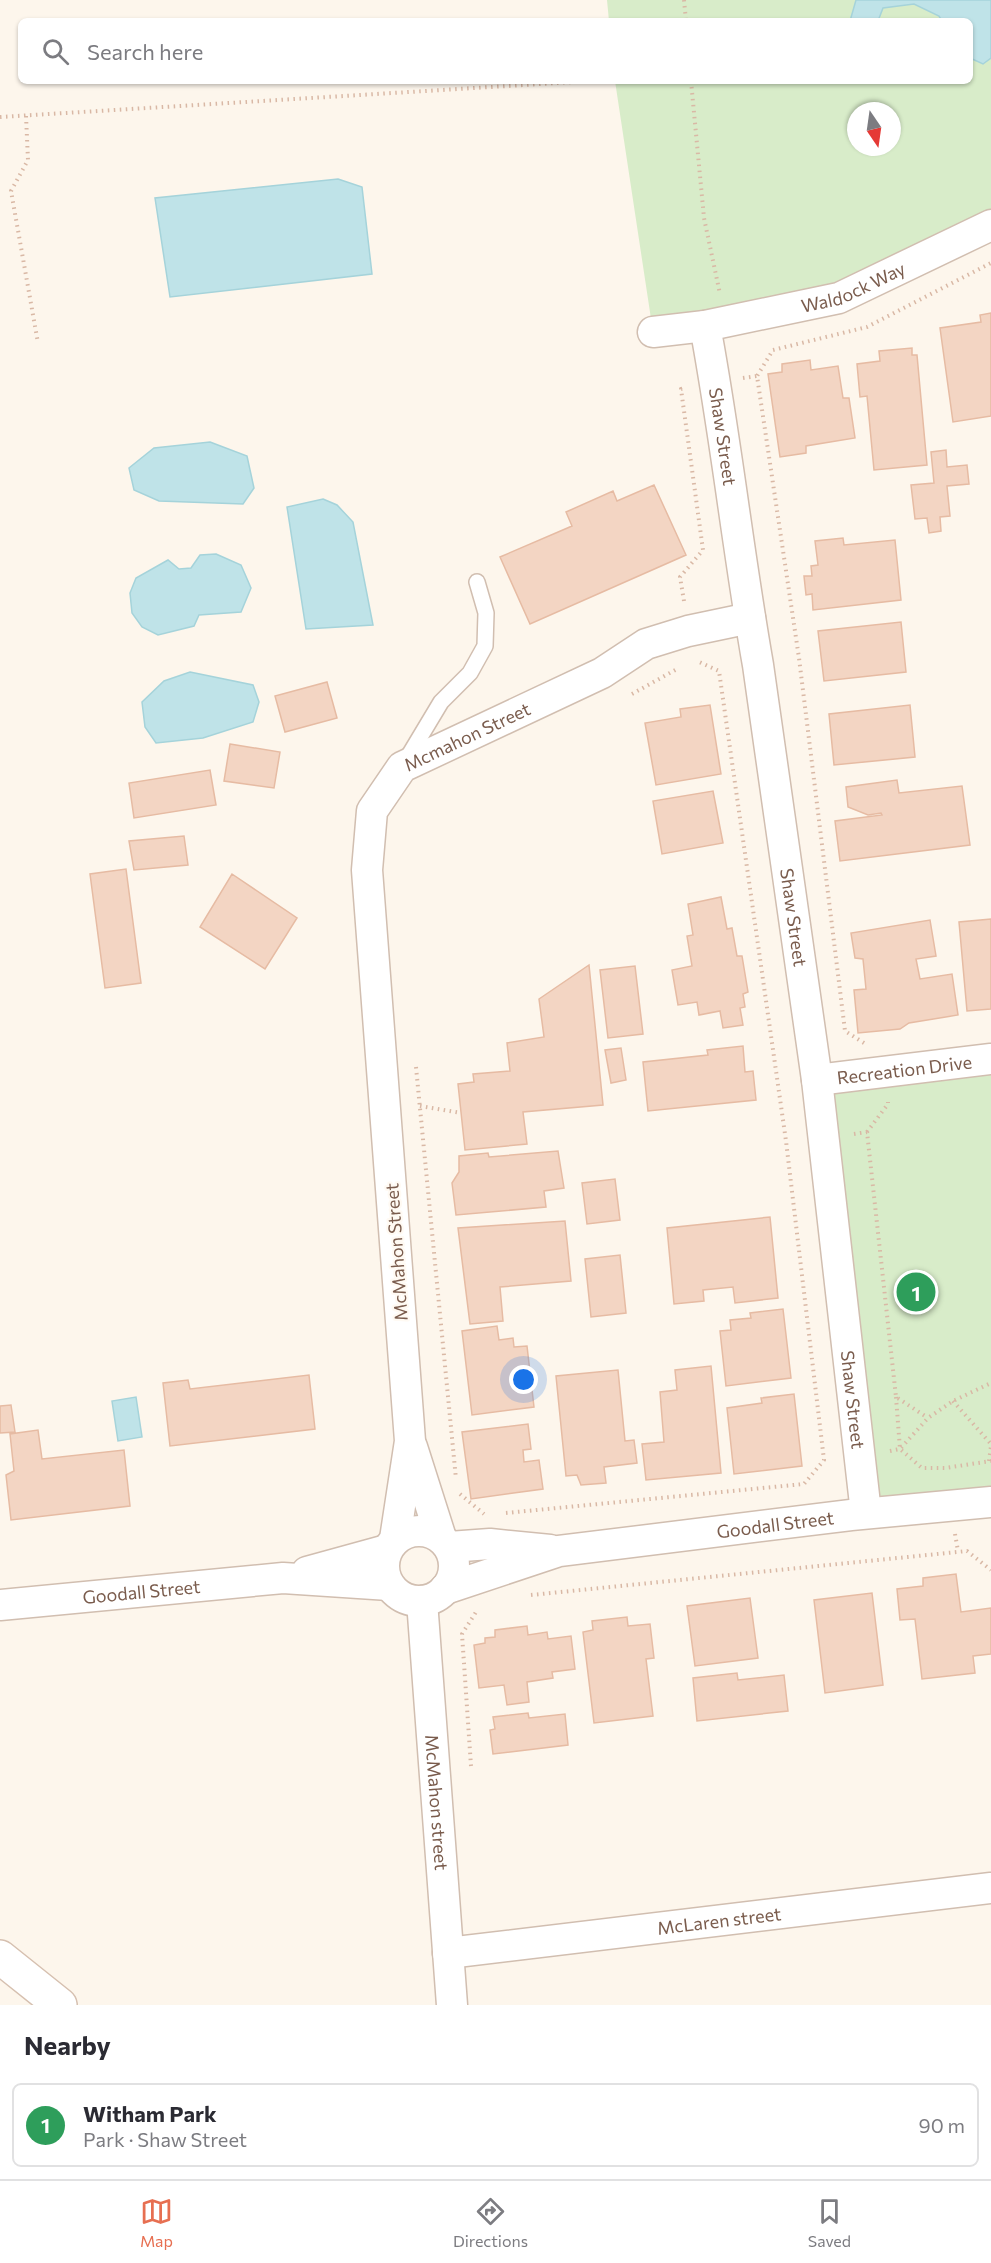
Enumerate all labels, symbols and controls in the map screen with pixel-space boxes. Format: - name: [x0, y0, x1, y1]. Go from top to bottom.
- search box: [18, 18, 973, 84]
- icon: search: [39, 35, 72, 68]
- text: Search here: [87, 38, 203, 65]
- north arrow: [847, 102, 901, 156]
- street label: Waldock Way: [799, 257, 909, 317]
- street label: Shaw Street: [705, 386, 741, 487]
- street label: Mcmahon Street: [400, 697, 534, 776]
- street label: Shaw Street: [776, 867, 812, 968]
- street label: Recreation Drive: [836, 1050, 973, 1089]
- street label: McMahon Street: [380, 1182, 412, 1322]
- pin: 1: [896, 1270, 936, 1314]
- street label: Shaw Street: [837, 1349, 870, 1450]
- your location: [509, 1365, 538, 1394]
- street label: Goodall Street: [715, 1506, 835, 1542]
- street label: Goodall Street: [82, 1575, 201, 1608]
- street label: McMahon street: [421, 1734, 453, 1871]
- street label: McLaren street: [656, 1902, 782, 1939]
- text: Nearby: [24, 2029, 111, 2060]
- text: Witham Park: [83, 2100, 217, 2127]
- text: 1: [41, 2113, 50, 2137]
- text: 90 m: [919, 2113, 965, 2137]
- text: Park · Shaw Street: [83, 2127, 247, 2151]
- tab: Map: [140, 2195, 173, 2250]
- tab: Directions: [453, 2195, 528, 2250]
- tab: Saved: [808, 2195, 851, 2250]

